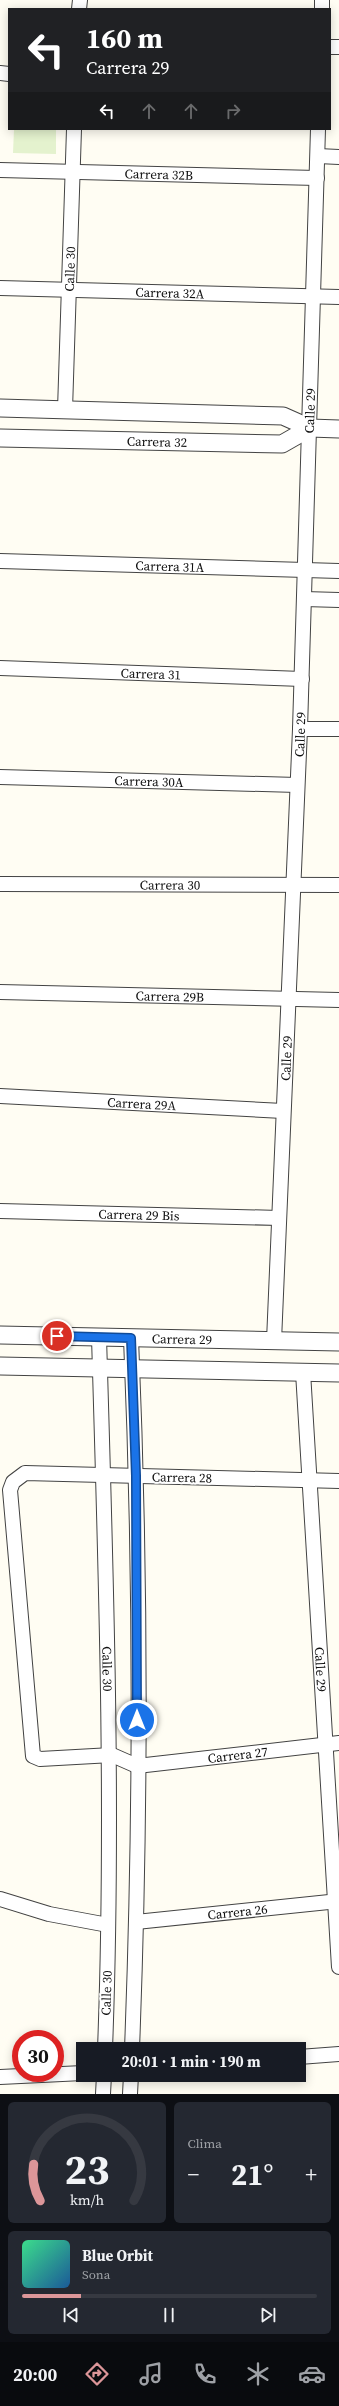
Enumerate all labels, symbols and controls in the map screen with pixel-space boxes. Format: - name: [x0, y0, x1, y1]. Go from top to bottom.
- text: 160 m: [86, 19, 163, 57]
- icon: left: [20, 24, 72, 76]
- text: Carrera 29: [86, 55, 169, 80]
- icon: left: [96, 100, 118, 122]
- icon: ahead: [138, 100, 160, 122]
- icon: ahead: [180, 100, 202, 122]
- icon: right: [222, 100, 244, 122]
- street label: Carrera 32B: [124, 165, 193, 184]
- street label: Calle 30: [61, 246, 79, 292]
- street label: Carrera 32A: [135, 284, 205, 302]
- street label: Calle 29: [301, 388, 319, 434]
- street label: Carrera 32: [127, 433, 187, 451]
- street label: Carrera 31A: [135, 557, 205, 576]
- street label: Carrera 31: [120, 664, 181, 684]
- street label: Calle 29: [291, 712, 310, 758]
- street label: Carrera 30A: [114, 772, 184, 791]
- street label: Carrera 30: [140, 876, 200, 894]
- street label: Carrera 29B: [136, 987, 204, 1006]
- street label: Calle 29: [277, 1035, 296, 1081]
- street label: Carrera 29A: [107, 1094, 177, 1114]
- street label: Carrera 29 Bis: [98, 1205, 180, 1225]
- pin: [40, 1319, 74, 1353]
- icon: arrive: [46, 1325, 68, 1347]
- street label: Carrera 29: [152, 1330, 212, 1348]
- street label: Carrera 28: [152, 1468, 212, 1487]
- street label: Calle 30: [98, 1646, 116, 1692]
- street label: Calle 29: [311, 1646, 330, 1693]
- position arrow: [116, 1699, 158, 1741]
- street label: Carrera 27: [207, 1743, 269, 1767]
- street label: Carrera 26: [207, 1900, 268, 1924]
- street label: Calle 30: [97, 1970, 116, 2016]
- speed limit sign: 30: [12, 2030, 64, 2082]
- text: 20:01 · 1 min · 190 m: [122, 2051, 261, 2072]
- text: Clima: [188, 2135, 222, 2152]
- text: 23: [64, 2140, 109, 2197]
- text: 21°: [231, 2154, 273, 2195]
- text: −: [188, 2159, 199, 2189]
- text: +: [305, 2159, 317, 2189]
- text: km/h: [70, 2189, 104, 2209]
- text: Blue Orbit: [82, 2245, 153, 2266]
- text: Sona: [82, 2266, 110, 2283]
- icon: previous: [60, 2304, 82, 2326]
- icon: pause: [158, 2304, 180, 2326]
- icon: next: [257, 2304, 279, 2326]
- icon: directions: [83, 2360, 111, 2388]
- icon: music: [137, 2360, 165, 2388]
- icon: phone: [191, 2360, 219, 2388]
- icon: climate: [244, 2360, 272, 2388]
- icon: car: [298, 2360, 326, 2388]
- text: 20:00: [13, 2362, 57, 2387]

